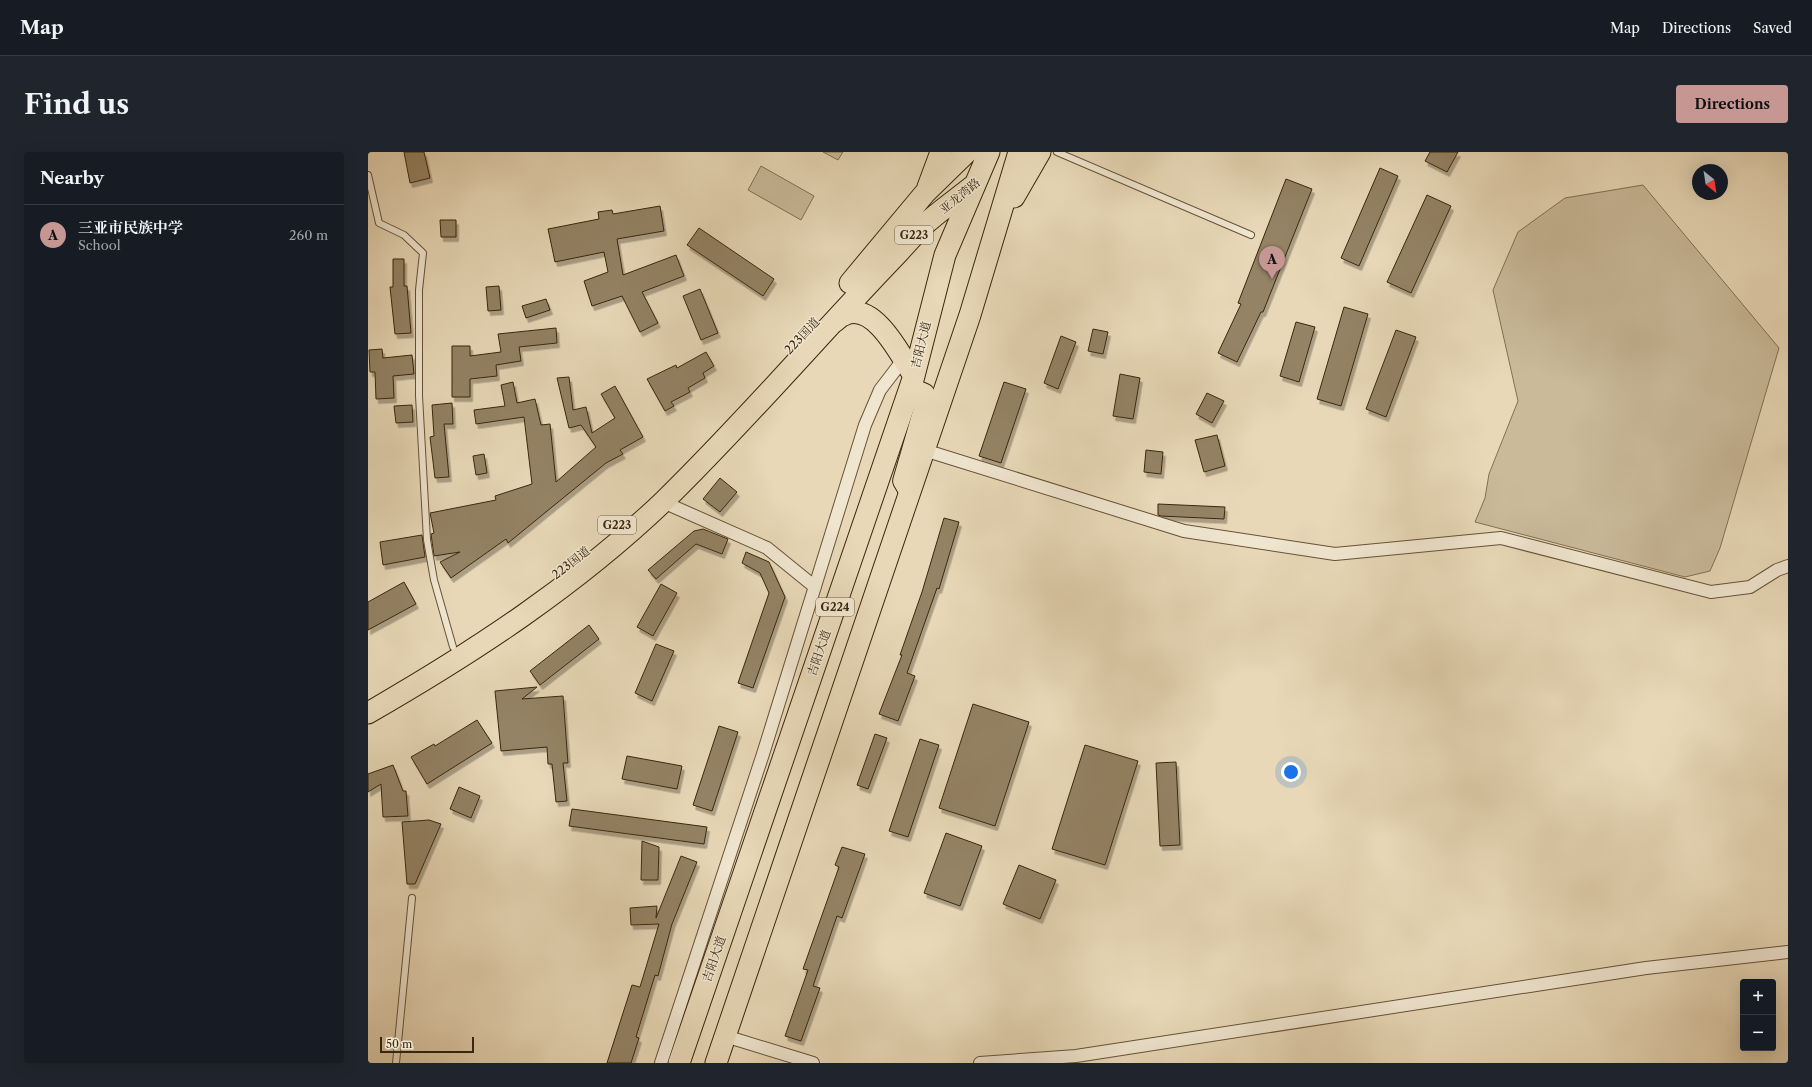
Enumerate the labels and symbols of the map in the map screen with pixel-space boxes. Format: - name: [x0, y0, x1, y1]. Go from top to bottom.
- north arrow: [1692, 164, 1728, 200]
- street label: 亚龙湾路: [936, 175, 983, 217]
- road number: G223: [895, 226, 933, 244]
- pin: A: [1259, 246, 1285, 279]
- street label: 223国道: [781, 314, 822, 357]
- street label: 吉阳大道: [907, 320, 934, 370]
- road number: G223: [598, 516, 636, 534]
- street label: 223国道: [549, 543, 593, 582]
- road number: G224: [816, 598, 854, 616]
- street label: 吉阳大道: [804, 628, 833, 678]
- your location: [1281, 762, 1301, 782]
- street label: 吉阳大道: [699, 934, 728, 984]
- scale bar: [380, 1035, 474, 1054]

